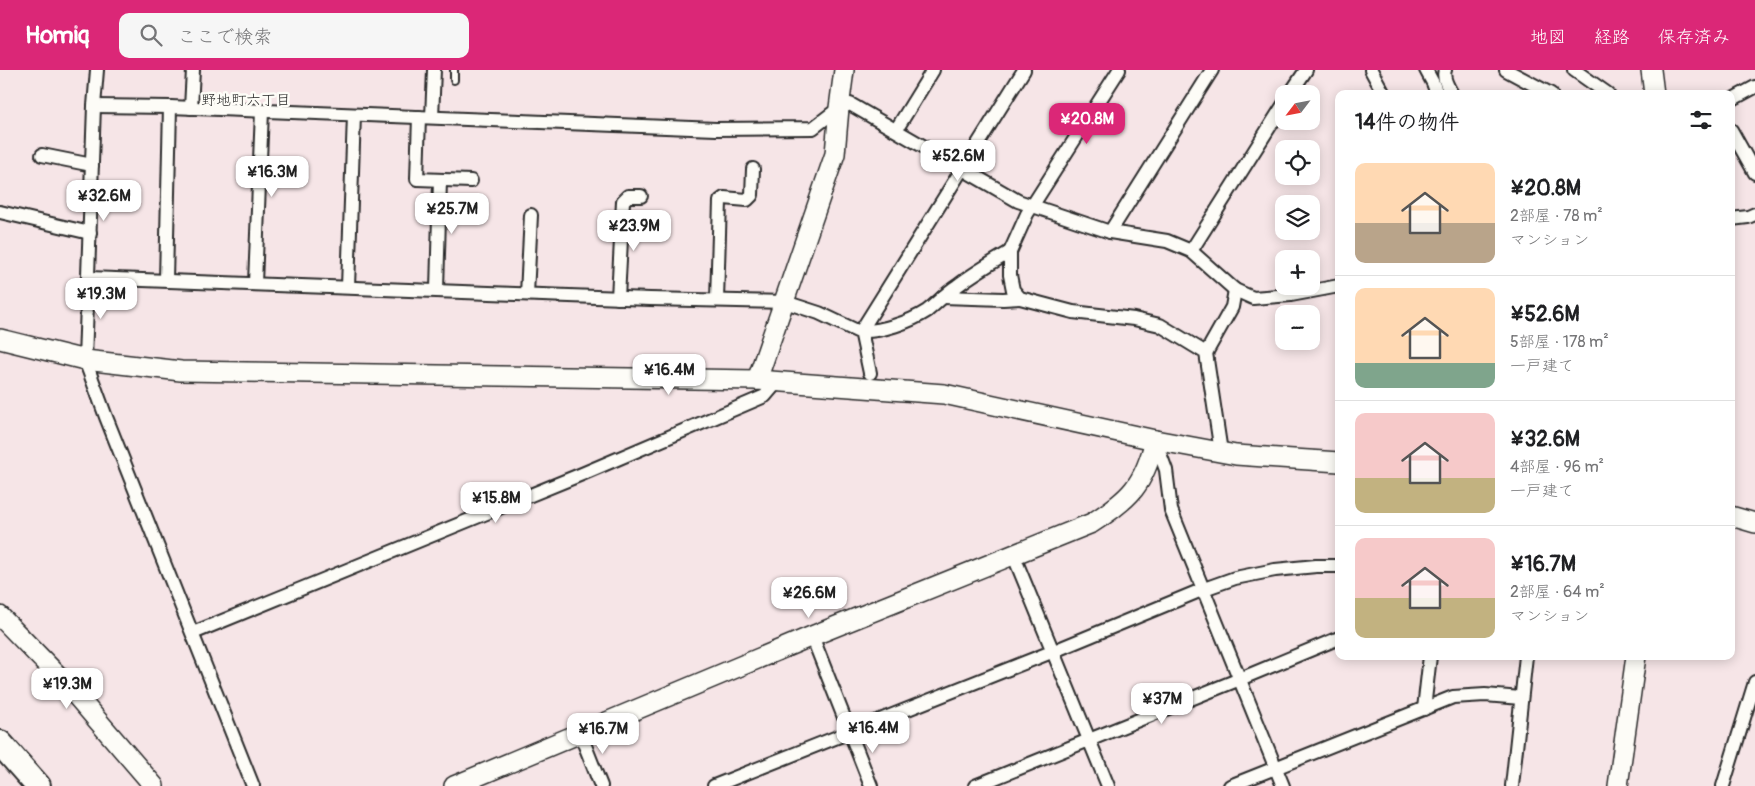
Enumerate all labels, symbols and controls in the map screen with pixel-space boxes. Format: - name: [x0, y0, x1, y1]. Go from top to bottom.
- search box: [119, 13, 469, 58]
- text: Homiq: [25, 21, 89, 50]
- icon: search: [137, 21, 165, 49]
- text: ここで検索: [177, 25, 272, 49]
- text: 地図: [1530, 26, 1566, 49]
- text: 経路: [1594, 26, 1630, 49]
- text: 保存済み: [1658, 26, 1730, 49]
- north arrow: [1275, 85, 1320, 130]
- map controls: [1275, 85, 1320, 350]
- district label: 野地町六丁目: [201, 91, 291, 110]
- pin: ¥20.8M: [1046, 102, 1128, 145]
- icon: filters: [1687, 106, 1715, 134]
- text: ¥20.8M: [1060, 109, 1114, 129]
- text: 14件の物件: [1355, 109, 1459, 136]
- pin: ¥52.6M: [917, 140, 999, 182]
- button: locate: [1275, 140, 1320, 185]
- text: ¥52.6M: [931, 146, 985, 166]
- pin: ¥16.3M: [231, 156, 313, 198]
- text: ¥16.3M: [247, 162, 297, 182]
- text: ¥20.8M: [1510, 175, 1581, 202]
- pin: ¥32.6M: [63, 180, 145, 222]
- icon: home: [1395, 183, 1455, 243]
- text: ¥32.6M: [77, 186, 131, 206]
- pin: ¥25.7M: [411, 192, 493, 235]
- button: layers: [1275, 195, 1320, 240]
- text: ¥25.7M: [426, 199, 478, 219]
- text: 2部屋 · 78 m²: [1510, 206, 1603, 226]
- pin: ¥23.9M: [593, 210, 675, 252]
- text: ¥23.9M: [608, 216, 660, 236]
- text: マンション: [1510, 230, 1589, 250]
- button: +: [1275, 250, 1320, 295]
- pin: ¥19.3M: [60, 278, 142, 320]
- text: ¥19.3M: [76, 284, 126, 304]
- text: ¥52.6M: [1510, 301, 1580, 328]
- button: −: [1275, 305, 1320, 350]
- icon: home: [1395, 308, 1455, 368]
- text: 5部屋 · 178 m²: [1510, 332, 1609, 352]
- pin: ¥16.4M: [628, 354, 710, 396]
- text: 一戸建て: [1510, 356, 1574, 376]
- text: ¥16.4M: [644, 360, 694, 380]
- text: ¥32.6M: [1510, 426, 1580, 453]
- icon: home: [1395, 433, 1455, 493]
- text: 4部屋 · 96 m²: [1510, 457, 1604, 477]
- text: 一戸建て: [1510, 481, 1574, 501]
- pin: ¥15.8M: [455, 482, 537, 524]
- text: ¥15.8M: [471, 488, 521, 508]
- text: ¥16.7M: [1510, 551, 1576, 578]
- icon: home: [1395, 558, 1455, 618]
- pin: ¥26.6M: [768, 576, 850, 619]
- text: 2部屋 · 64 m²: [1510, 582, 1605, 602]
- text: ¥26.6M: [782, 583, 836, 603]
- text: マンション: [1510, 606, 1589, 626]
- pin: ¥19.3M: [26, 668, 108, 710]
- text: ¥19.3M: [42, 674, 92, 694]
- pin: ¥37M: [1132, 682, 1192, 725]
- text: ¥37M: [1142, 689, 1182, 709]
- pin: ¥16.7M: [562, 712, 644, 755]
- pin: ¥16.4M: [832, 712, 914, 754]
- text: ¥16.4M: [848, 718, 898, 738]
- text: ¥16.7M: [578, 719, 628, 739]

